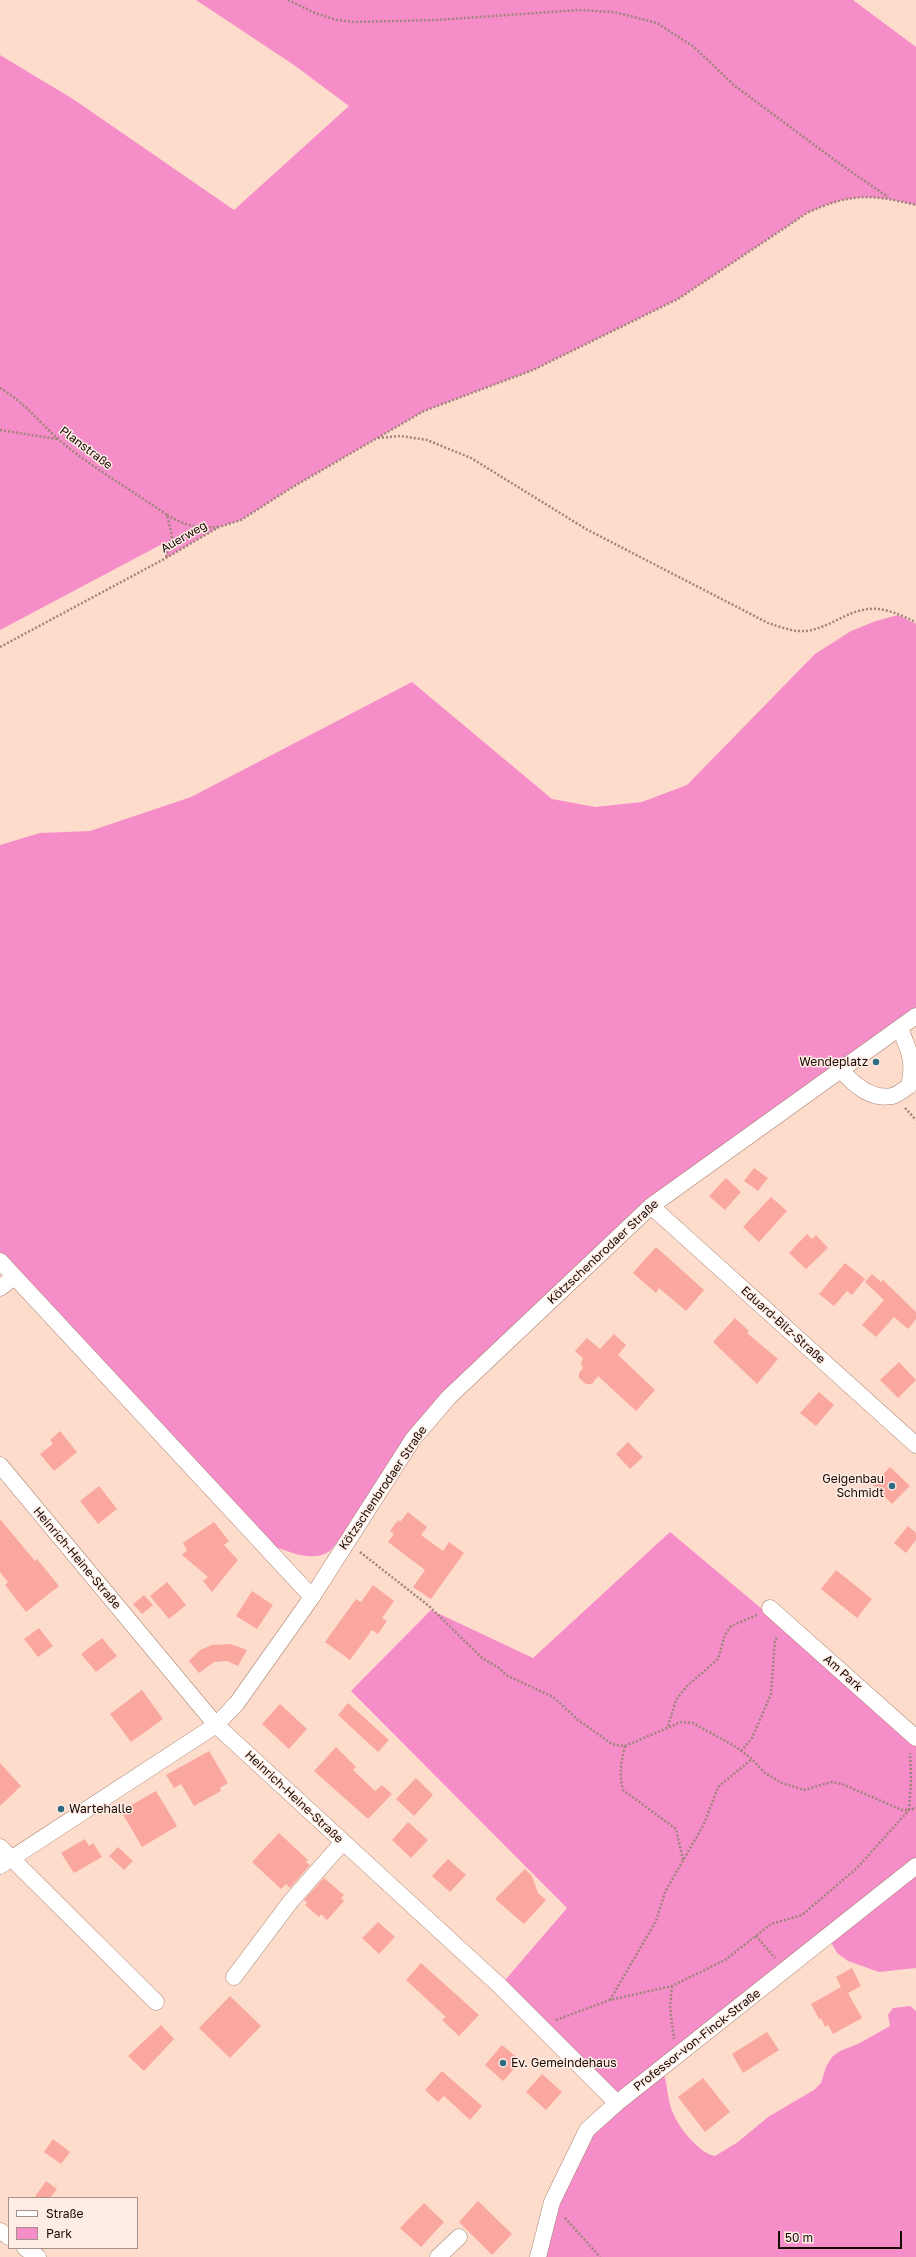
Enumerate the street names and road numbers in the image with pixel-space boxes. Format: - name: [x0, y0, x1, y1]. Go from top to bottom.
- street label: Planstraße: [57, 424, 115, 472]
- street label: Auerweg: [158, 518, 210, 556]
- street label: Kötzschenbrodaer Straße: [545, 1197, 661, 1307]
- street label: Eduard-Bilz-Straße: [738, 1283, 828, 1367]
- street label: Kötzschenbrodaer Straße: [336, 1423, 430, 1553]
- street label: Heinrich-Heine-Straße: [30, 1504, 124, 1612]
- street label: Am Park: [820, 1652, 866, 1694]
- street label: Heinrich-Heine-Straße: [242, 1748, 346, 1846]
- street label: Professor-von-Finck-Straße: [631, 1986, 763, 2094]

